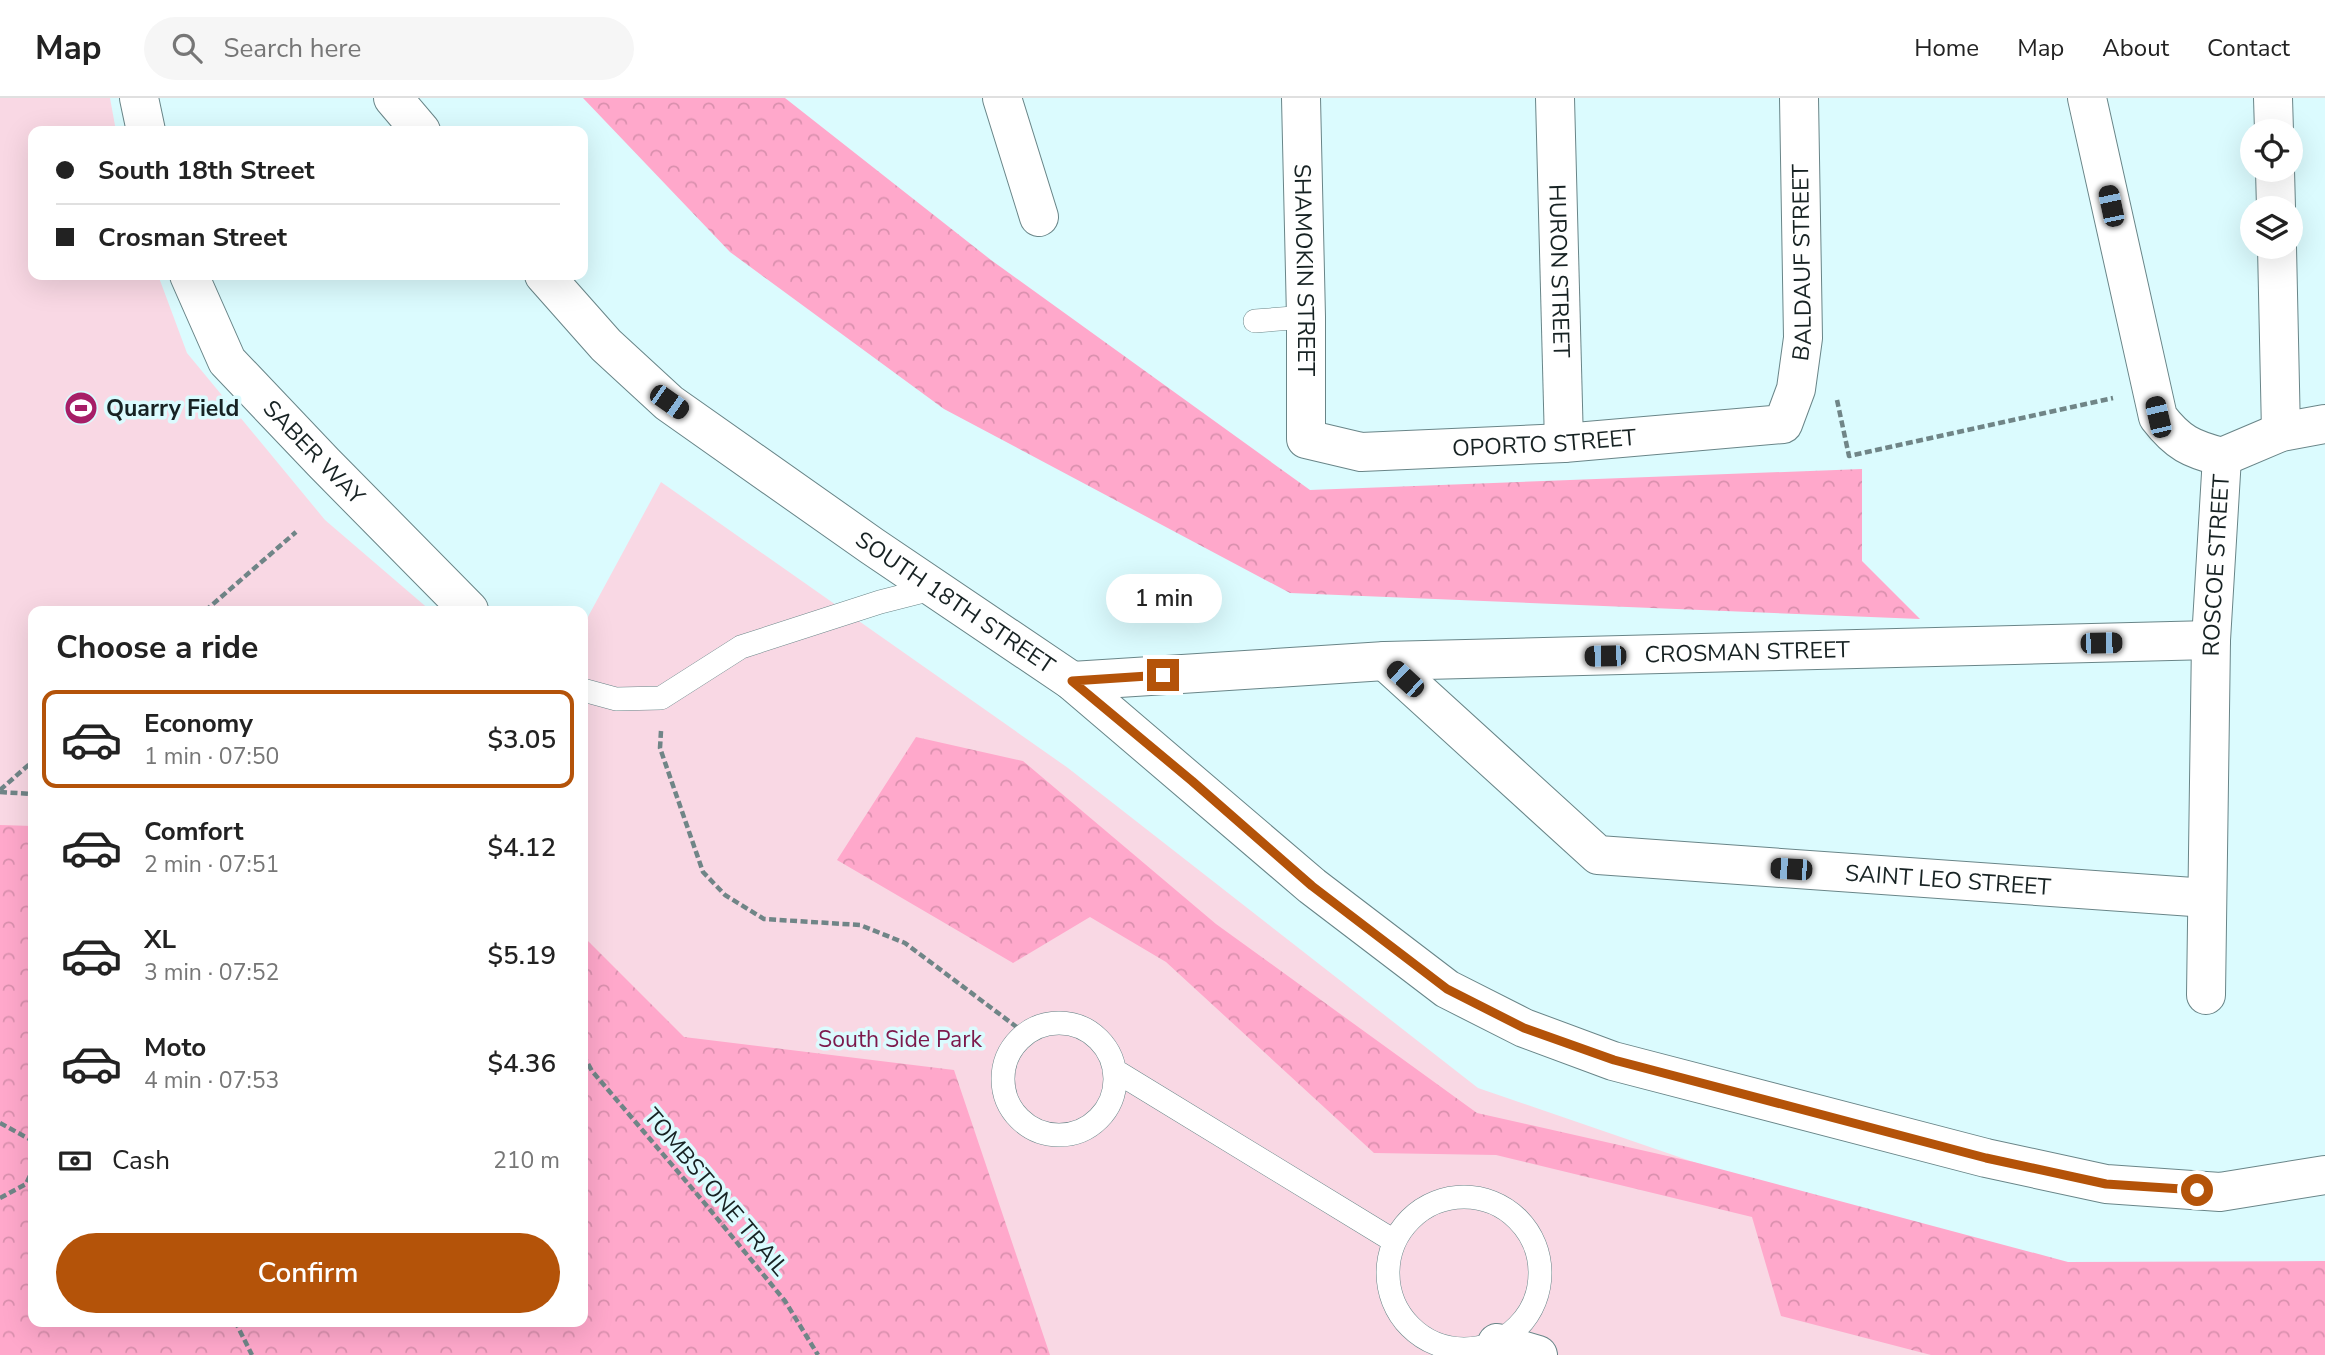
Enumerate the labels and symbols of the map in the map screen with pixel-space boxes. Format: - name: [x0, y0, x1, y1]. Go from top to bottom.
- street label: SHAMOKIN STREET: [1287, 163, 1322, 376]
- street label: BALDAUF STREET: [1785, 164, 1819, 363]
- car: [2097, 183, 2126, 229]
- street label: HURON STREET: [1542, 184, 1577, 358]
- car: [646, 381, 693, 423]
- sports icon: Quarry Field: [62, 389, 100, 427]
- place label: Quarry Field: [106, 393, 239, 424]
- street label: SABER WAY: [256, 393, 372, 511]
- car: [2144, 394, 2173, 440]
- street label: OPORTO STREET: [1451, 421, 1638, 463]
- street label: ROSCOE STREET: [2195, 473, 2236, 657]
- street label: SOUTH 18TH STREET: [850, 524, 1061, 681]
- callout: 1 min: [1105, 574, 1221, 622]
- car: [2080, 632, 2123, 654]
- street label: CROSMAN STREET: [1644, 634, 1850, 670]
- car: [1584, 645, 1627, 667]
- car: [1383, 657, 1428, 701]
- route end: [1147, 659, 1179, 691]
- car: [1770, 857, 1813, 881]
- street label: SAINT LEO STREET: [1844, 857, 2052, 902]
- park label: South Side Park: [818, 1024, 982, 1055]
- street label: TOMBSTONE TRAIL: [636, 1101, 796, 1283]
- route start: [2181, 1174, 2213, 1206]

